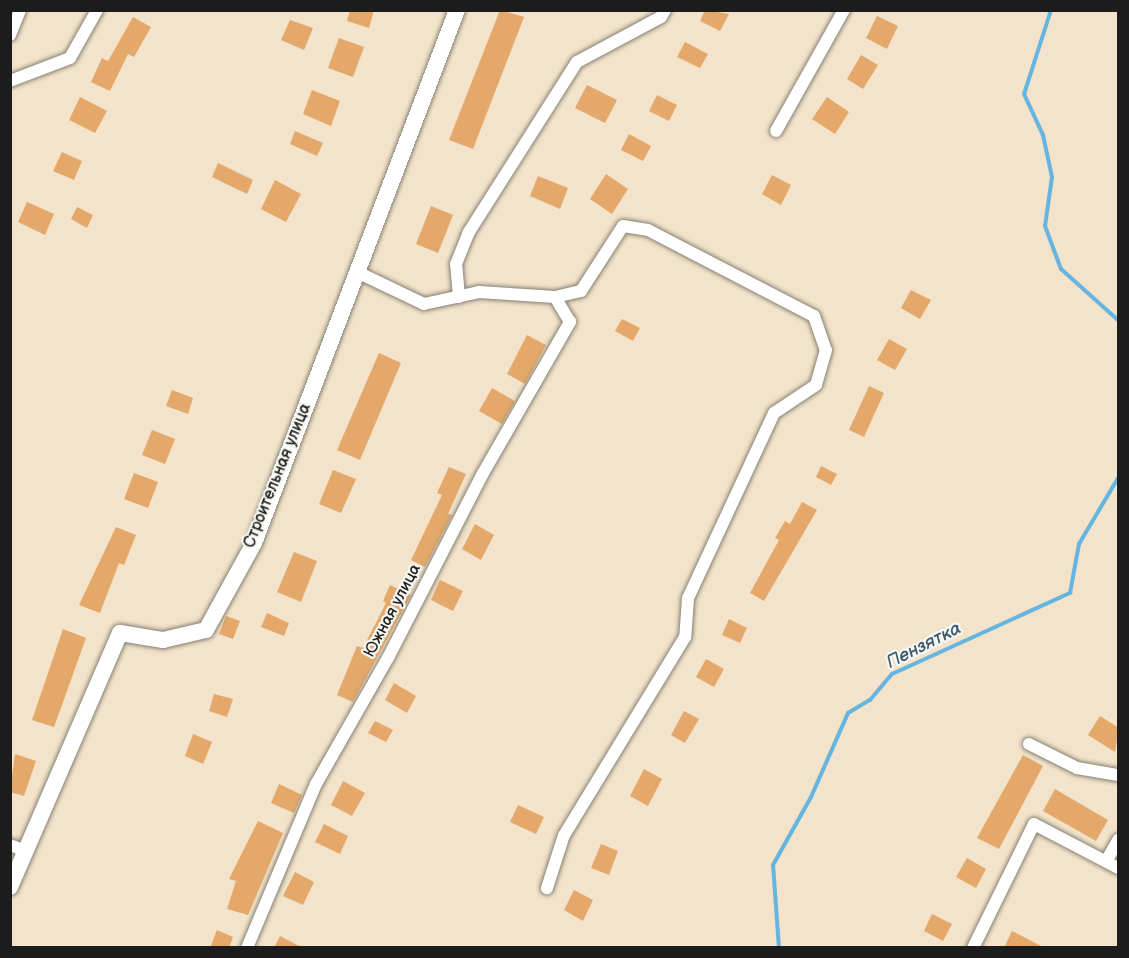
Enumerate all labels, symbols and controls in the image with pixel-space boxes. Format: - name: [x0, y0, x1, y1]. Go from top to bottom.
- street label: Строительная улица: [240, 401, 316, 551]
- street label: Южная улица: [360, 561, 426, 661]
- water label: Пензятка: [883, 618, 965, 674]

